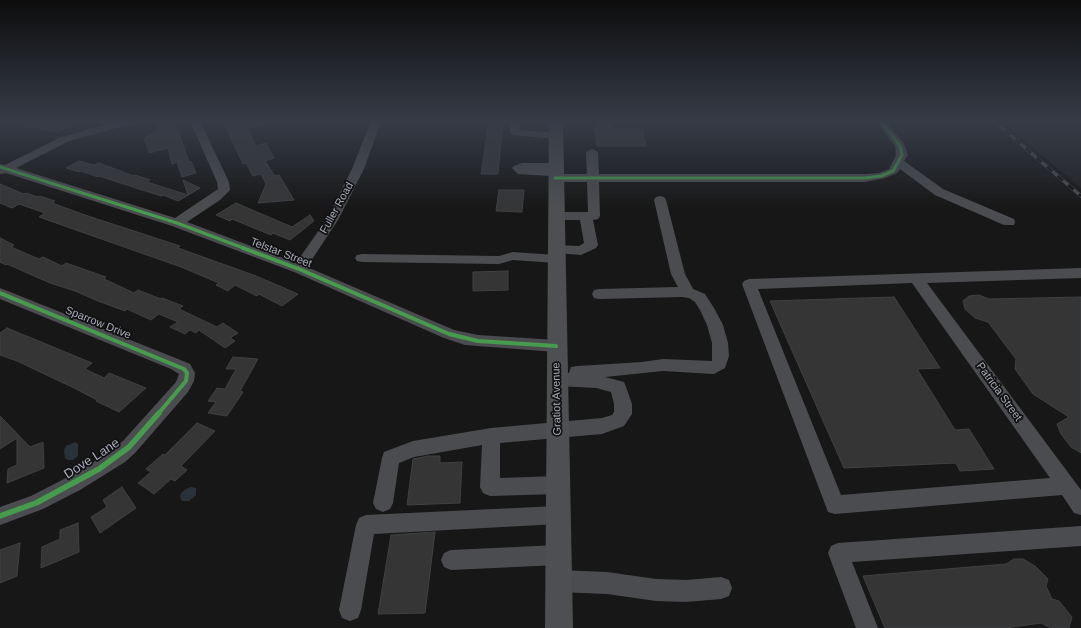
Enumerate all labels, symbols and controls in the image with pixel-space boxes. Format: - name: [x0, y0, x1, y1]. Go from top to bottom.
- street label: Fuller Road: [317, 180, 357, 236]
- street label: Telstar Street: [248, 235, 314, 271]
- street label: Sparrow Drive: [63, 304, 133, 342]
- street label: Patricia Street: [973, 360, 1025, 424]
- street label: Gratiot Avenue: [550, 362, 564, 436]
- street label: Dove Lane: [61, 435, 123, 483]

